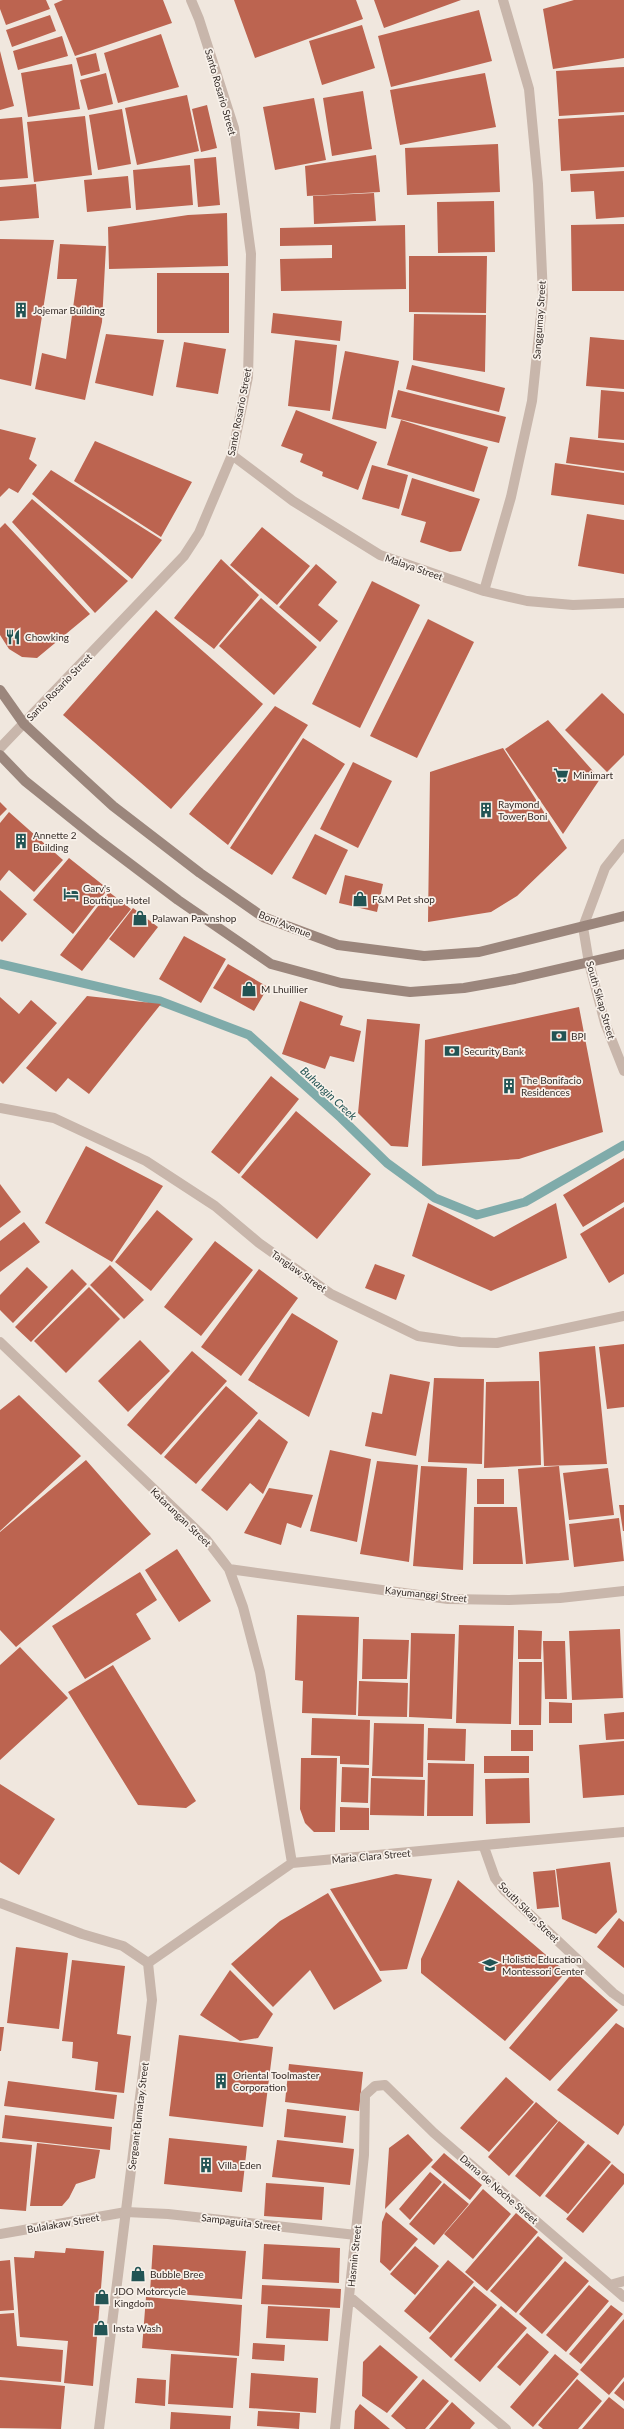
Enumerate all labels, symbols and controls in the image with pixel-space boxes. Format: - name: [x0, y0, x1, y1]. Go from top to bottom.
- street label: Santo Rosario Street: [203, 48, 239, 137]
- street label: Sanggumay Street: [530, 280, 548, 360]
- building icon: Jojemar Building: [12, 301, 30, 319]
- place label: Jojemar Building: [33, 304, 105, 316]
- street label: Santo Rosario Street: [225, 367, 253, 457]
- street label: Malaya Street: [384, 552, 445, 583]
- restaurant icon: Chowking: [4, 628, 22, 646]
- place label: Chowking: [25, 631, 69, 643]
- street label: Santo Rosario Street: [24, 650, 95, 723]
- supermarket icon: Minimart: [552, 766, 570, 784]
- place label: Minimart: [573, 769, 613, 781]
- place label: Raymond Tower Boni: [498, 798, 547, 822]
- building icon: Raymond Tower Boni: [477, 801, 495, 819]
- place label: Annette 2 Building: [33, 829, 77, 853]
- building icon: Annette 2 Building: [12, 832, 30, 850]
- place label: Garv's Boutique Hotel: [83, 882, 150, 906]
- hotel icon: Garv's Boutique Hotel: [62, 885, 80, 903]
- shop icon: F&M Pet shop: [351, 890, 369, 908]
- place label: F&M Pet shop: [372, 893, 435, 905]
- street label: Boni Avenue: [257, 908, 313, 940]
- shop icon: Palawan Pawnshop: [131, 909, 149, 927]
- place label: Palawan Pawnshop: [152, 912, 237, 924]
- street label: South Sikap Street: [584, 960, 618, 1041]
- shop icon: M Lhuillier: [240, 980, 258, 998]
- place label: M Lhuillier: [261, 983, 308, 995]
- bank icon: BPI: [550, 1027, 568, 1045]
- place label: BPI: [571, 1030, 586, 1042]
- bank icon: Security Bank: [443, 1042, 461, 1060]
- place label: Security Bank: [464, 1045, 525, 1057]
- water label: Buhangin Creek: [298, 1064, 360, 1123]
- place label: The Bonifacio Residences: [521, 1074, 582, 1098]
- building icon: The Bonifacio Residences: [500, 1077, 518, 1095]
- street label: Tanglaw Street: [269, 1248, 329, 1295]
- street label: Katarungan Street: [148, 1485, 214, 1549]
- street label: Kayumanggi Street: [384, 1584, 468, 1604]
- street label: Maria Clara Street: [331, 1847, 411, 1865]
- street label: South Sikap Street: [496, 1879, 562, 1945]
- place label: Holistic Education Montessori Center: [502, 1953, 584, 1977]
- school or university icon: Holistic Education Montessori Center: [481, 1956, 499, 1974]
- street label: Sergeant Bumatay Street: [125, 2061, 151, 2171]
- place label: Oriental Toolmaster Corporation: [233, 2069, 320, 2093]
- building icon: Oriental Toolmaster Corporation: [212, 2072, 230, 2090]
- street label: Dama de Noche Street: [458, 2152, 541, 2226]
- building icon: Villa Eden: [197, 2156, 215, 2174]
- place label: Villa Eden: [218, 2159, 261, 2171]
- street label: Bulalakaw Street: [26, 2211, 100, 2235]
- street label: Sampaguita Street: [201, 2211, 282, 2233]
- street label: Hasmin Street: [345, 2224, 363, 2287]
- shop icon: Bubble Bree: [129, 2265, 147, 2283]
- place label: Bubble Bree: [150, 2268, 204, 2280]
- place label: JDO Motorcycle Kingdom: [114, 2285, 186, 2309]
- shop icon: JDO Motorcycle Kingdom: [93, 2288, 111, 2306]
- shop icon: Insta Wash: [92, 2319, 110, 2337]
- place label: Insta Wash: [113, 2322, 161, 2334]

